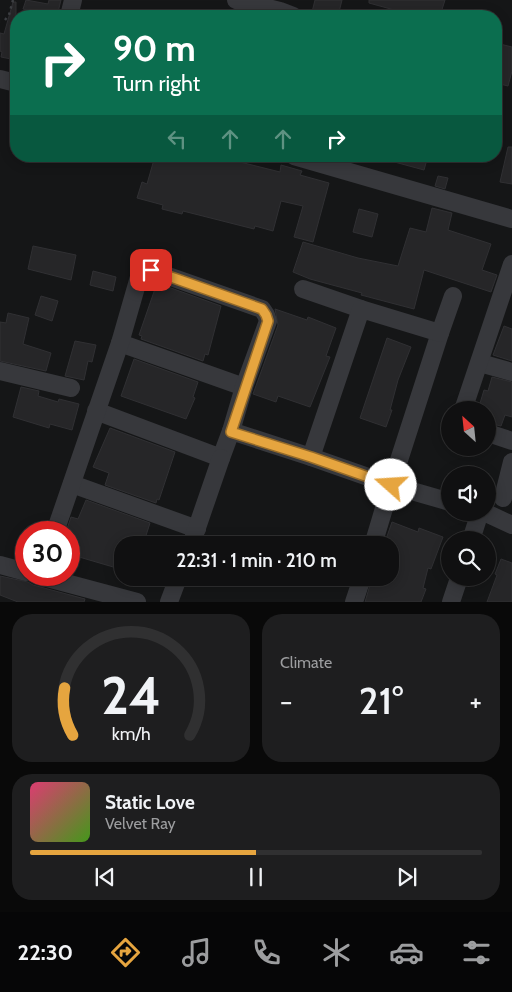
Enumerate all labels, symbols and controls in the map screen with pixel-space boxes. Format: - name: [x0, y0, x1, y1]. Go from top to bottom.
- text: 90 m: [113, 27, 196, 70]
- icon: right: [30, 30, 95, 95]
- text: Turn right: [113, 70, 200, 97]
- icon: left: [163, 125, 191, 153]
- icon: ahead: [216, 125, 244, 153]
- icon: ahead: [269, 125, 297, 153]
- icon: right: [322, 125, 350, 153]
- pin: [130, 249, 172, 291]
- icon: arrive: [137, 256, 165, 284]
- north arrow: [441, 401, 496, 456]
- map controls: [441, 401, 496, 586]
- position arrow: [364, 458, 416, 510]
- button: sound: [441, 466, 496, 521]
- speed limit sign: 30: [15, 521, 80, 586]
- button: search: [441, 531, 496, 586]
- text: 22:31 · 1 min · 210 m: [176, 549, 337, 572]
- text: Climate: [280, 653, 332, 672]
- text: 24: [101, 664, 161, 727]
- text: 21°: [359, 677, 403, 724]
- text: −: [280, 684, 292, 718]
- text: +: [470, 684, 482, 718]
- text: km/h: [111, 723, 151, 744]
- text: Static Love: [105, 791, 195, 814]
- text: Velvet Ray: [105, 814, 176, 833]
- icon: previous: [91, 863, 119, 891]
- icon: pause: [242, 863, 270, 891]
- icon: next: [393, 863, 421, 891]
- icon: directions: [108, 935, 143, 970]
- icon: music: [179, 935, 214, 970]
- icon: phone: [249, 935, 284, 970]
- icon: climate: [319, 935, 354, 970]
- icon: car: [389, 935, 424, 970]
- icon: filters: [459, 935, 494, 970]
- text: 22:30: [18, 939, 73, 966]

